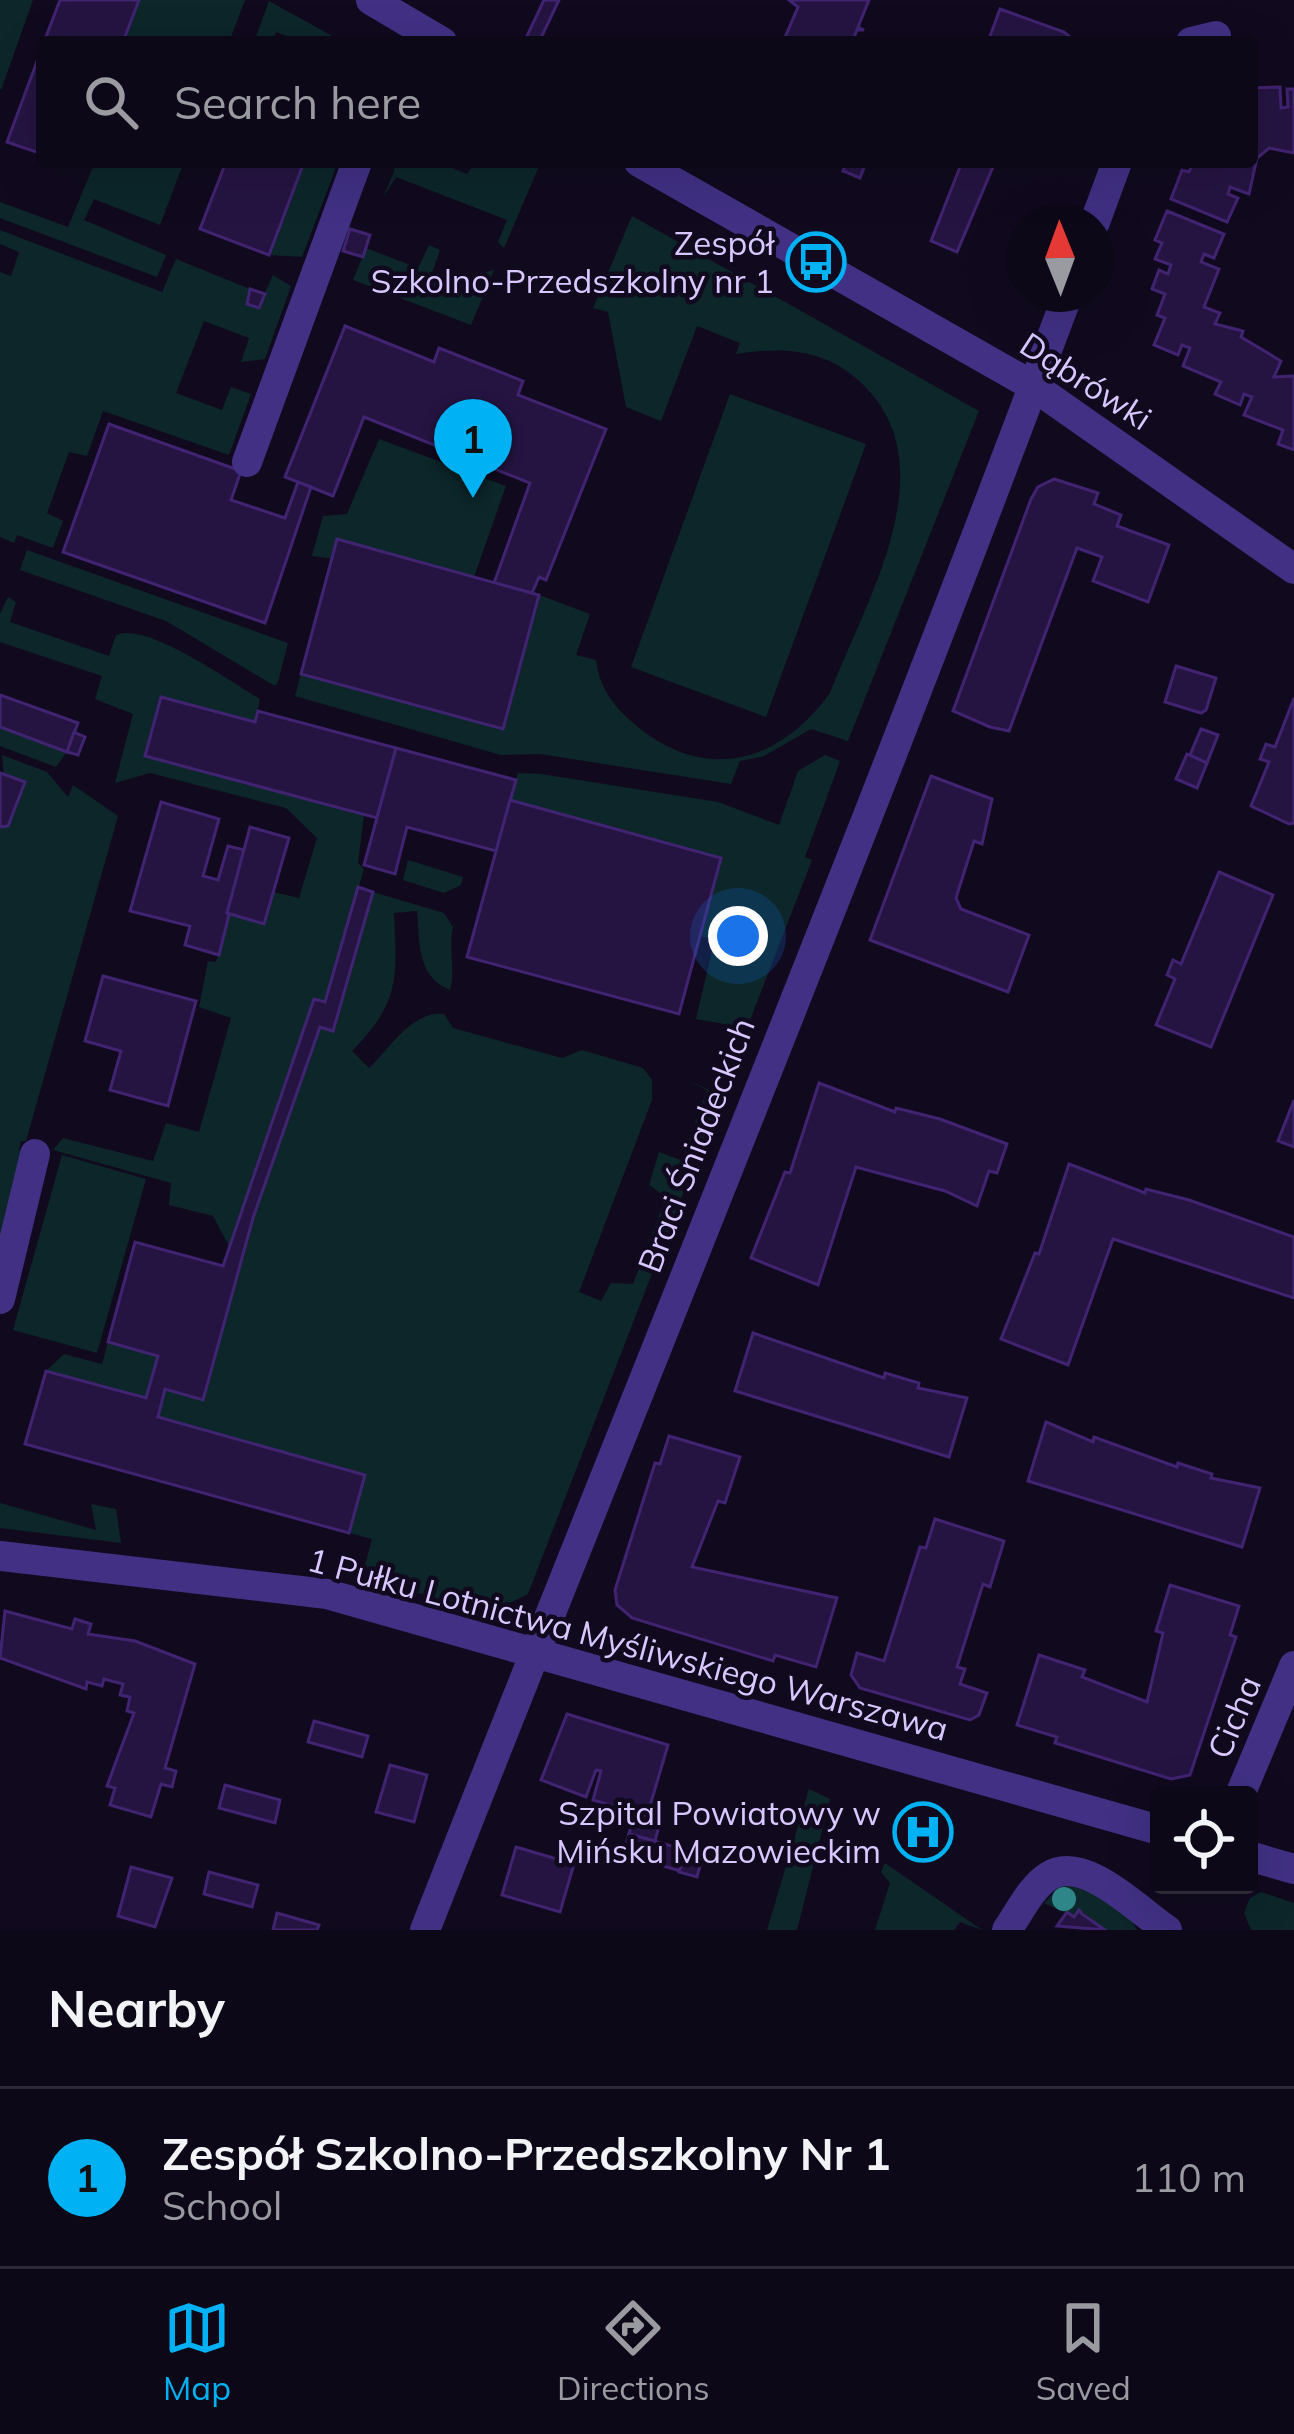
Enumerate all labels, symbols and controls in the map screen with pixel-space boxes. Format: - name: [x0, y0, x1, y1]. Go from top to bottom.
- search box: [36, 36, 1258, 168]
- icon: search: [78, 69, 144, 135]
- text: Search here: [174, 74, 421, 130]
- north arrow: [1006, 204, 1114, 312]
- place label: Zespół Szkolno-Przedszkolny nr 1: [371, 222, 775, 301]
- bus stop icon: Zespół Szkolno-Przedszkolny nr 1: [785, 231, 847, 293]
- street label: Dąbrówki: [1013, 323, 1160, 438]
- pin: 1: [434, 399, 512, 498]
- your location: [708, 906, 768, 966]
- street label: Braci Śniadeckich: [628, 1012, 763, 1278]
- street label: 1 Pułku Lotnictwa Myśliwskiego Warszawa: [304, 1538, 953, 1749]
- street label: Cicha: [1198, 1669, 1269, 1764]
- map controls: [1150, 1786, 1258, 1894]
- button: locate: [1150, 1786, 1258, 1894]
- place label: Szpital Powiatowy w Mińsku Mazowieckim: [556, 1792, 881, 1871]
- hospital icon: Szpital Powiatowy w Mińsku Mazowieckim: [892, 1801, 954, 1863]
- text: Nearby: [48, 1976, 225, 2040]
- text: Zespół Szkolno-Przedszkolny Nr 1: [162, 2125, 891, 2181]
- text: 1: [75, 2153, 99, 2202]
- text: 110 m: [1131, 2153, 1246, 2202]
- text: School: [162, 2181, 282, 2230]
- tab: Map: [163, 2295, 231, 2408]
- tab: Directions: [557, 2295, 710, 2408]
- tab: Saved: [1036, 2295, 1131, 2408]

